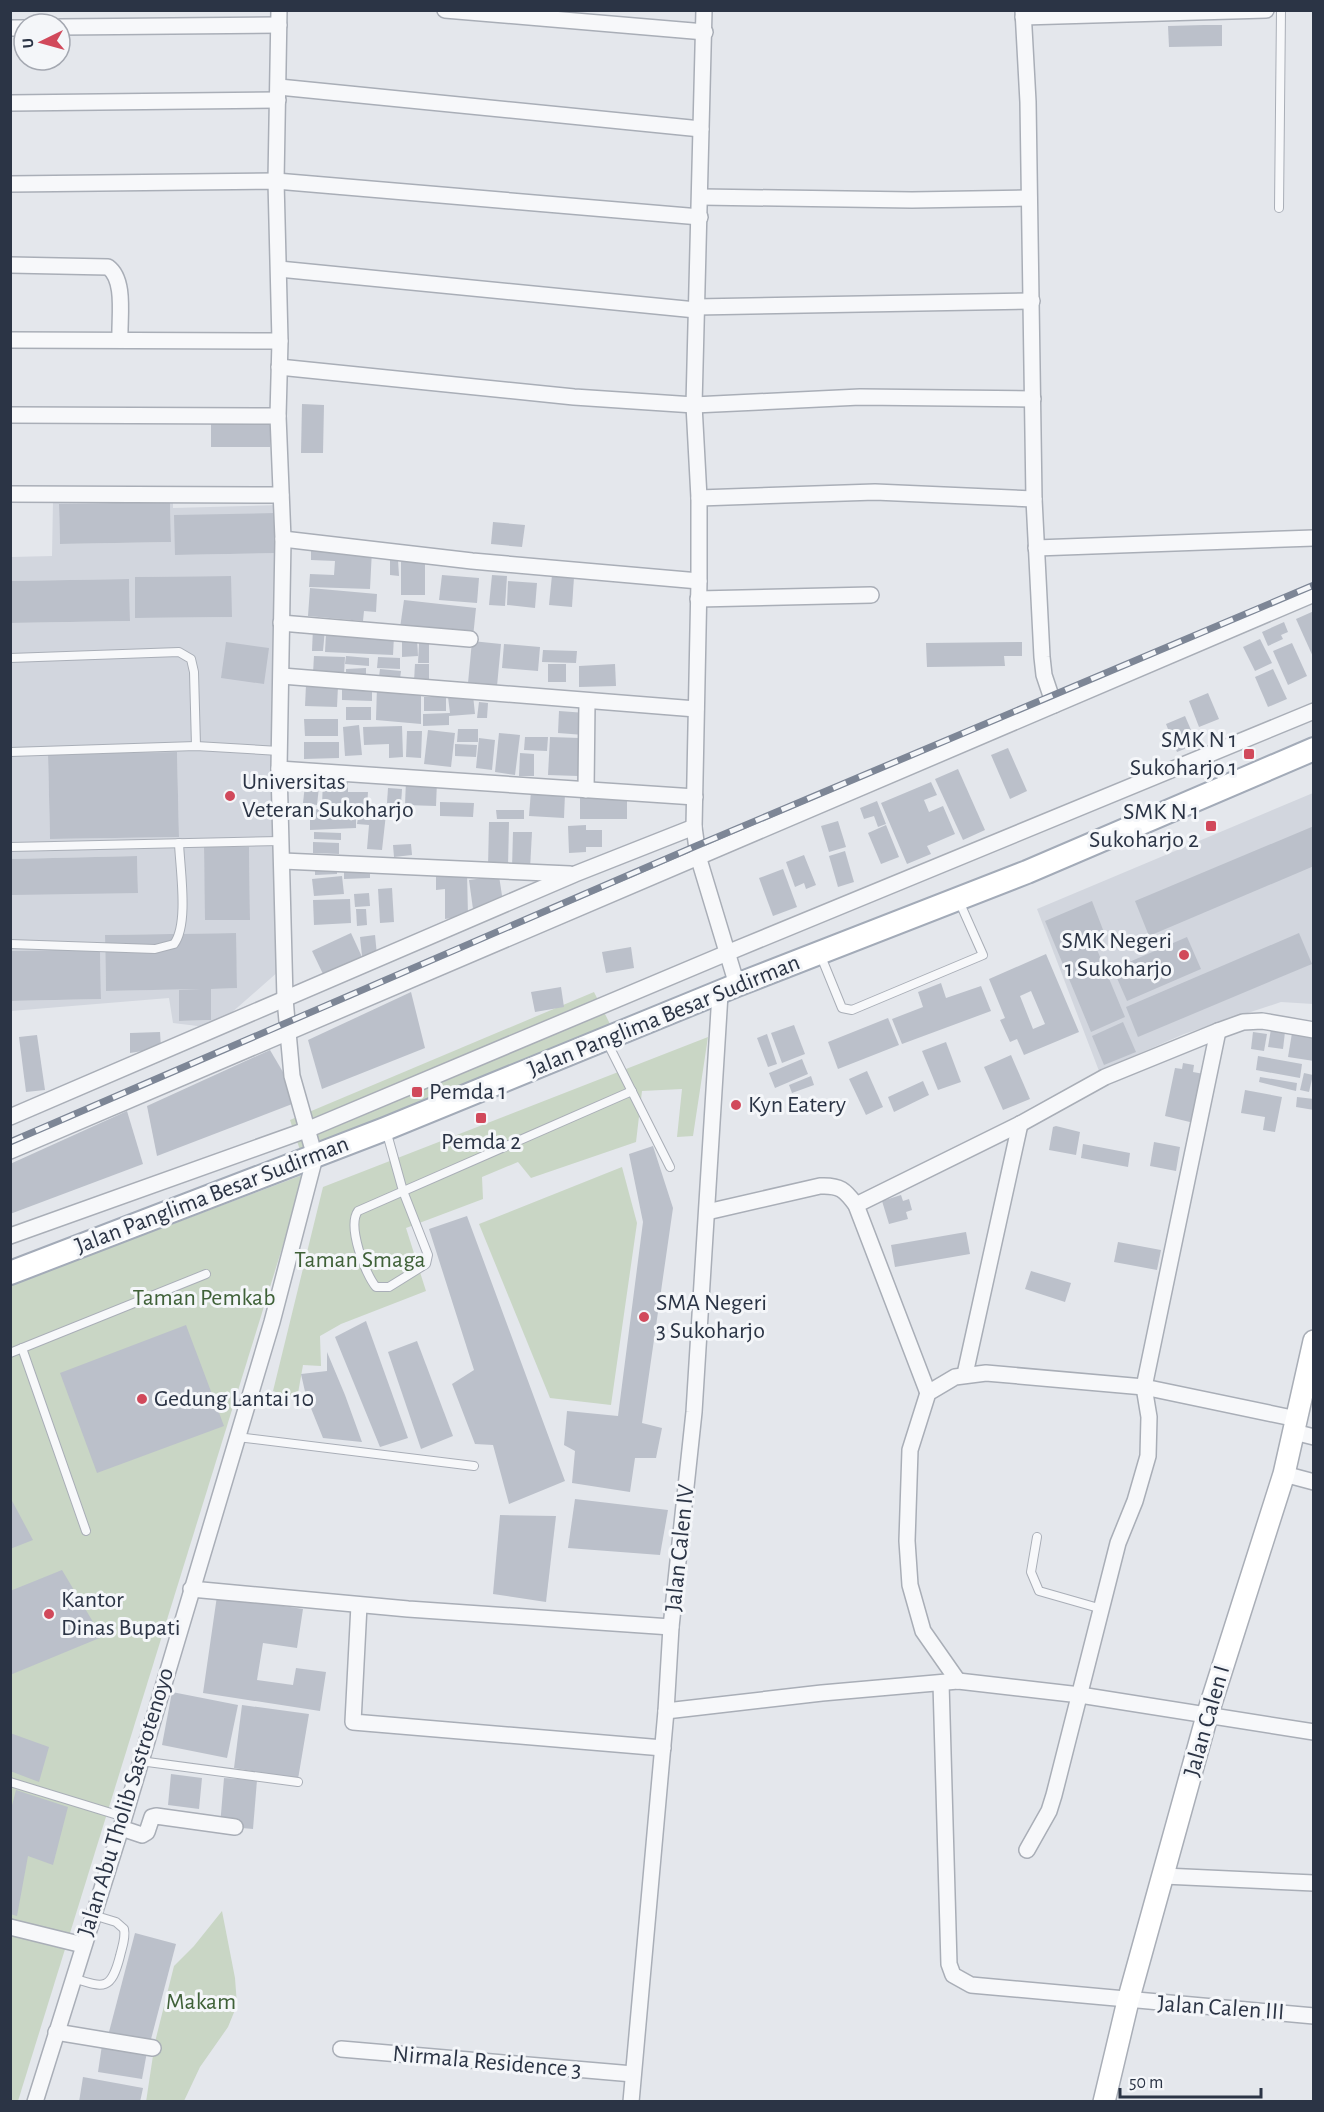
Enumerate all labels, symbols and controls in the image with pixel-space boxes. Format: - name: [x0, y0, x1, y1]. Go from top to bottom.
- north arrow: [12, 12, 72, 72]
- text: U: [20, 37, 36, 49]
- place label: SMK N 1 Sukoharjo 1: [1130, 728, 1237, 780]
- marker: SMK N 1 Sukoharjo 1: [1242, 747, 1256, 761]
- place label: Universitas Veteran Sukoharjo: [242, 770, 414, 822]
- marker: Universitas Veteran Sukoharjo: [223, 789, 237, 803]
- place label: SMK N 1 Sukoharjo 2: [1089, 800, 1199, 852]
- marker: SMK N 1 Sukoharjo 2: [1204, 819, 1218, 833]
- place label: SMK Negeri 1 Sukoharjo: [1062, 929, 1172, 981]
- marker: SMK Negeri 1 Sukoharjo: [1177, 948, 1191, 962]
- street label: Jalan Panglima Besar Sudirman: [525, 950, 803, 1082]
- place label: Pemda 1: [429, 1080, 506, 1104]
- marker: Pemda 1: [410, 1085, 424, 1099]
- place label: Kyn Eatery: [748, 1093, 846, 1117]
- marker: Kyn Eatery: [729, 1098, 743, 1112]
- marker: Pemda 2: [474, 1111, 488, 1125]
- place label: Pemda 2: [441, 1130, 521, 1154]
- street label: Jalan Panglima Besar Sudirman: [72, 1132, 352, 1258]
- park label: Taman Smaga: [294, 1248, 426, 1272]
- park label: Taman Pemkab: [132, 1286, 276, 1310]
- place label: SMA Negeri 3 Sukoharjo: [656, 1291, 767, 1343]
- marker: SMA Negeri 3 Sukoharjo: [637, 1310, 651, 1324]
- place label: Gedung Lantai 10: [154, 1387, 314, 1411]
- marker: Gedung Lantai 10: [135, 1392, 149, 1406]
- street label: Jalan Calen IV: [661, 1483, 699, 1613]
- place label: Kantor Dinas Bupati: [61, 1588, 181, 1640]
- marker: Kantor Dinas Bupati: [42, 1607, 56, 1621]
- street label: Jalan Calen I: [1180, 1663, 1234, 1779]
- street label: Jalan Abu Tholib Sastrotenoyo: [74, 1665, 178, 1939]
- park label: Makam: [166, 1990, 236, 2014]
- street label: Jalan Calen III: [1157, 1992, 1285, 2024]
- street label: Nirmala Residence 3: [392, 2042, 582, 2082]
- scale bar: [1120, 2061, 1261, 2099]
- text: 50 m: [1129, 2074, 1163, 2092]

